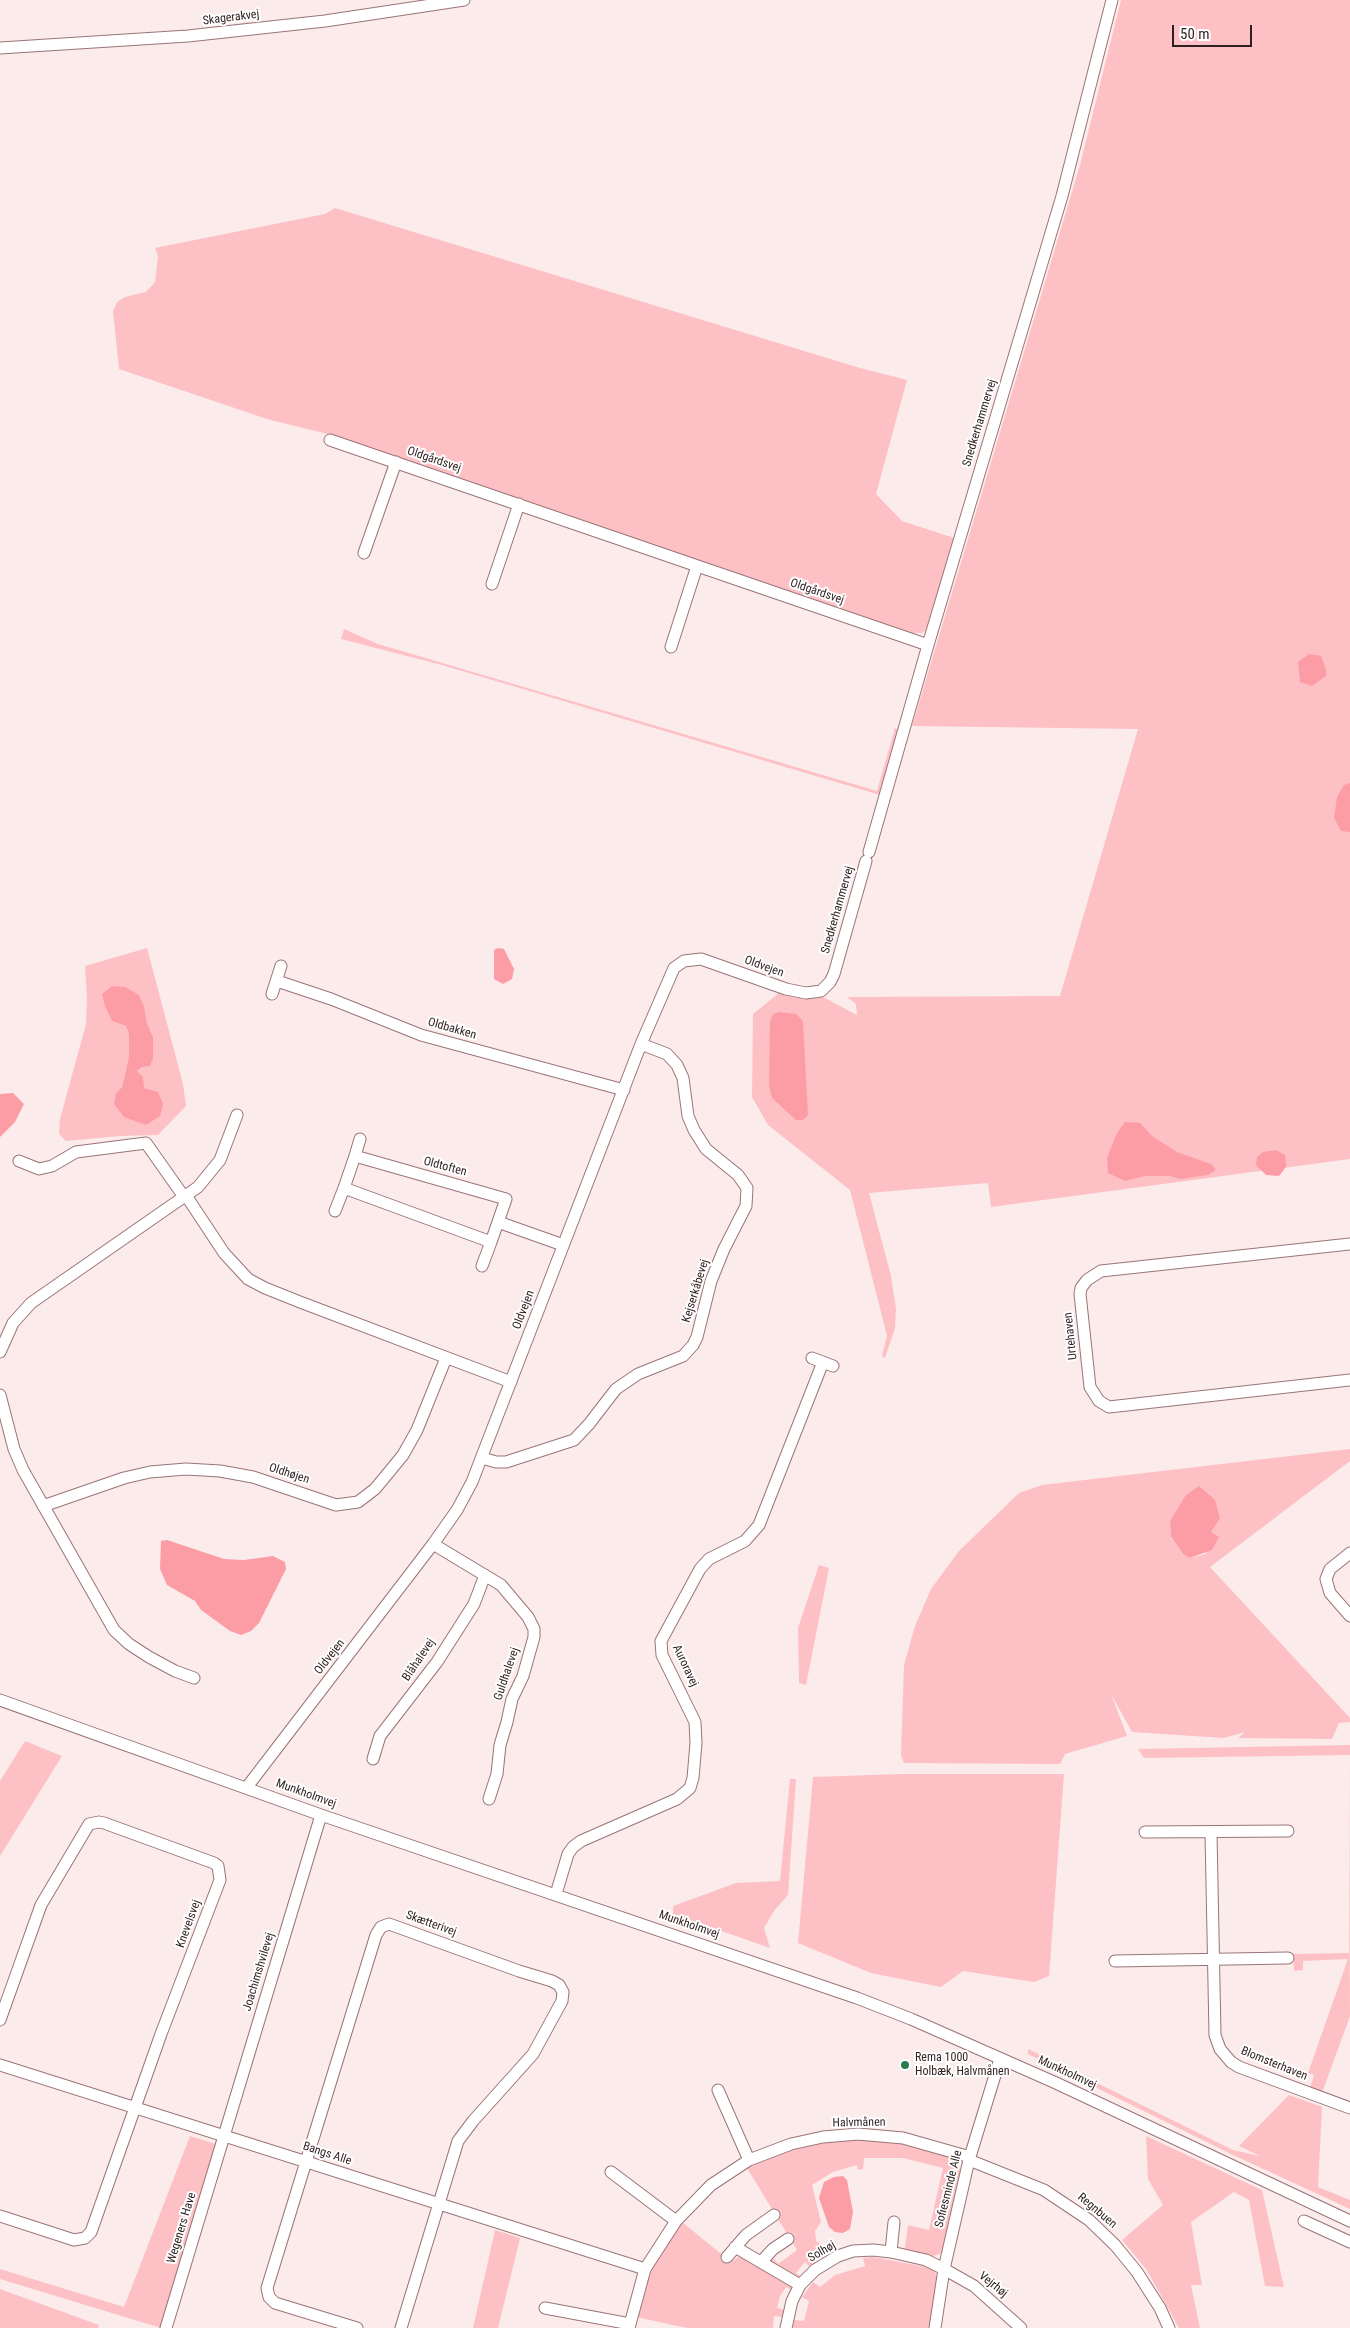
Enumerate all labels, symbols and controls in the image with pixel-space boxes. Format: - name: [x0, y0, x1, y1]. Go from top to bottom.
- street label: Skagerakvej: [202, 7, 260, 29]
- scale bar: [1175, 15, 1255, 47]
- text: 50 m: [1180, 25, 1210, 43]
- street label: Snedkerhammervej: [960, 378, 1000, 468]
- street label: Oldgårdsvej: [405, 444, 463, 476]
- street label: Oldgårdsvej: [788, 576, 846, 608]
- street label: Snedkerhammervej: [819, 864, 857, 956]
- street label: Oldvejen: [742, 953, 786, 981]
- street label: Oldbakken: [426, 1015, 478, 1043]
- street label: Oldtoften: [422, 1154, 468, 1180]
- street label: Kejserkåbevej: [680, 1258, 712, 1324]
- street label: Oldvejen: [510, 1288, 538, 1332]
- street label: Urtehaven: [1061, 1311, 1081, 1361]
- street label: Oldhøjen: [267, 1461, 311, 1487]
- street label: Blåhalevej: [400, 1636, 438, 1684]
- street label: Oldvejen: [312, 1637, 348, 1677]
- street label: Auroravej: [669, 1643, 701, 1689]
- street label: Guldhalevej: [491, 1646, 523, 1702]
- street label: Munkholmvej: [274, 1776, 338, 1812]
- street label: Knevelsvej: [174, 1898, 204, 1950]
- street label: Skætterivej: [404, 1908, 458, 1940]
- street label: Munkholmvej: [657, 1908, 721, 1942]
- street label: Joachimshvilevej: [240, 1931, 278, 2013]
- street label: Blomsterhaven: [1239, 2044, 1309, 2084]
- place label: Rema 1000 Holbæk, Halvmånen: [915, 2051, 1010, 2079]
- street label: Munkholmvej: [1035, 2053, 1099, 2093]
- marker: Rema 1000 Holbæk, Halvmånen: [899, 2059, 911, 2071]
- street label: Halvmånen: [832, 2115, 886, 2131]
- street label: Bangs Alle: [301, 2139, 353, 2169]
- street label: Sofiesminde Alle: [932, 2149, 966, 2229]
- street label: Regnbuen: [1074, 2190, 1120, 2232]
- street label: Wegeners Have: [164, 2191, 200, 2265]
- street label: Solhøj: [806, 2238, 838, 2266]
- street label: Vejrhøj: [976, 2269, 1010, 2301]

